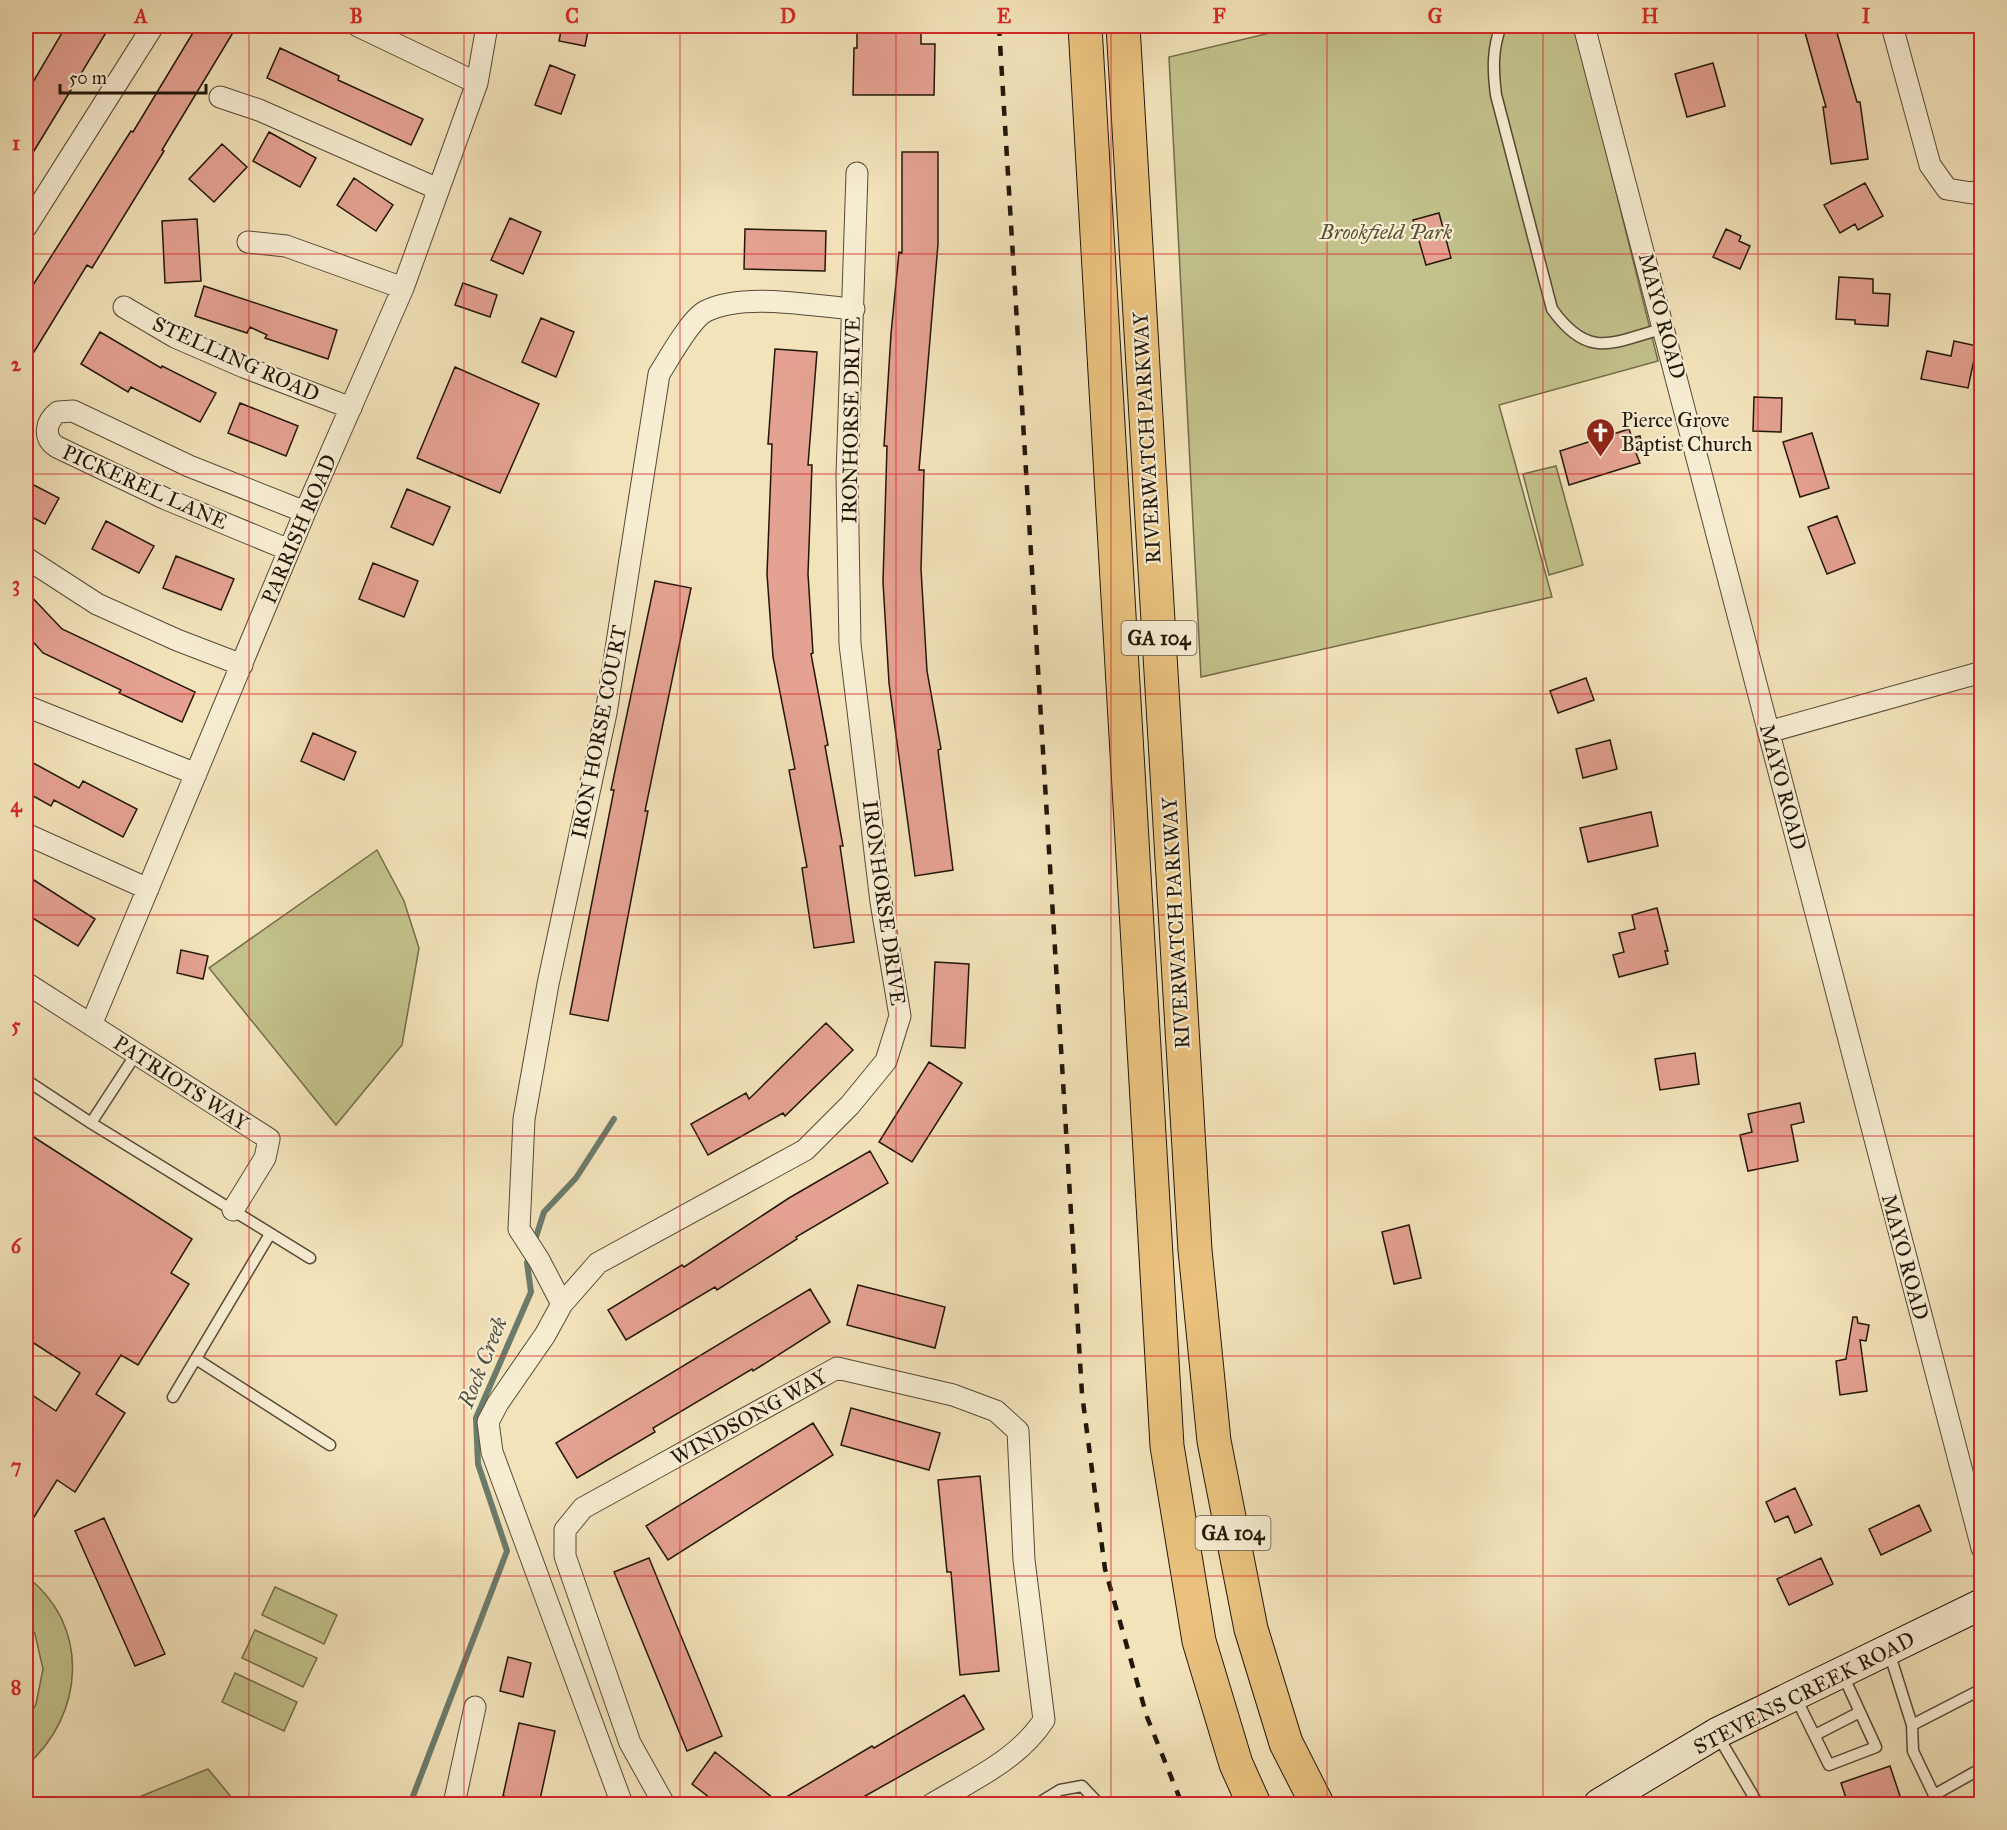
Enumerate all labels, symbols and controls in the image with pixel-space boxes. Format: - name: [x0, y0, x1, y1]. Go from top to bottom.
- text: A: [132, 4, 148, 28]
- text: B: [349, 4, 363, 28]
- text: C: [565, 4, 579, 28]
- text: D: [780, 4, 796, 28]
- text: E: [997, 4, 1012, 28]
- text: F: [1212, 4, 1226, 28]
- text: G: [1428, 4, 1443, 28]
- text: H: [1641, 4, 1659, 28]
- text: I: [1862, 4, 1871, 28]
- scale bar: [60, 57, 206, 95]
- text: 50 m: [69, 67, 107, 89]
- text: 1: [12, 131, 20, 155]
- park label: Brookfield Park: [1319, 219, 1453, 245]
- street label: MAYO ROAD: [1633, 250, 1691, 382]
- street label: STELLING ROAD: [149, 311, 323, 407]
- street label: RIVERWATCH PARKWAY: [1127, 311, 1167, 565]
- street label: IRONHORSE DRIVE: [836, 316, 866, 524]
- text: 2: [11, 352, 22, 376]
- place label: Pierce Grove Baptist Church: [1621, 407, 1753, 457]
- church icon: Pierce Grove Baptist Church: [1584, 416, 1616, 458]
- street label: PICKEREL LANE: [58, 439, 232, 535]
- street label: PARRISH ROAD: [256, 450, 342, 608]
- text: 3: [12, 572, 20, 597]
- road number: GA 104: [1122, 621, 1196, 655]
- street label: IRON HORSE COURT: [566, 623, 632, 841]
- street label: MAYO ROAD: [1754, 721, 1812, 853]
- text: 4: [10, 793, 22, 818]
- street label: RIVERWATCH PARKWAY: [1156, 796, 1196, 1050]
- street label: IRONHORSE DRIVE: [857, 799, 911, 1007]
- text: 5: [11, 1013, 21, 1037]
- street label: PATRIOTS WAY: [109, 1030, 254, 1137]
- street label: MAYO ROAD: [1876, 1191, 1934, 1323]
- text: 6: [11, 1234, 23, 1258]
- water label: Rock Creek: [452, 1313, 513, 1413]
- street label: WINDSONG WAY: [666, 1363, 832, 1471]
- text: 7: [11, 1454, 22, 1478]
- road number: GA 104: [1196, 1516, 1270, 1550]
- street label: STEVENS CREEK ROAD: [1689, 1626, 1919, 1760]
- text: 8: [11, 1675, 21, 1699]

